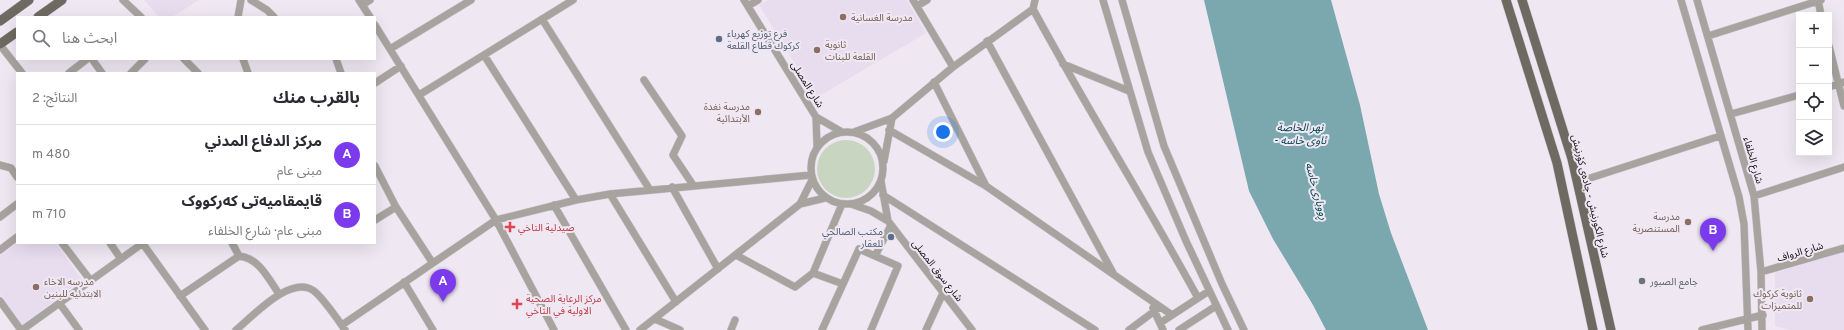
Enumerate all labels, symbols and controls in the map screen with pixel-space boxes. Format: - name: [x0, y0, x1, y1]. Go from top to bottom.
- marker: مدرسة الغسانية: [838, 12, 848, 22]
- place label: مدرسة الغسانية: [851, 12, 913, 25]
- map controls: [1796, 12, 1832, 156]
- button: +: [1796, 12, 1832, 48]
- search box: [16, 16, 376, 60]
- icon: search: [30, 27, 52, 49]
- place label: فرع توزيع كهرباء كركوك قطاع القلعة: [727, 28, 800, 53]
- text: ابحث هنا: [62, 30, 117, 49]
- marker: فرع توزيع كهرباء كركوك قطاع القلعة: [714, 34, 724, 44]
- place label: ثانوية القلعة للبنات: [825, 39, 876, 64]
- marker: ثانوية القلعة للبنات: [812, 45, 822, 55]
- button: −: [1796, 48, 1832, 84]
- street label: شارع المصلى: [787, 59, 826, 111]
- button: locate: [1796, 84, 1832, 120]
- text: بالقرب منك: [273, 88, 360, 110]
- text: النتائج: 2: [32, 91, 77, 107]
- place label: مدرسة نغدة الأبتدائية: [704, 101, 750, 126]
- marker: مدرسة نغدة الأبتدائية: [753, 107, 763, 117]
- button: layers: [1796, 120, 1832, 156]
- water label: نهر الخاصة - ئاوی خاسە: [1274, 121, 1328, 148]
- your location: [933, 122, 953, 142]
- text: مركز الدفاع المدني: [205, 133, 322, 152]
- street label: شارع الكورنيش - جادەی کۆرنیش: [1568, 133, 1611, 260]
- street label: شارع الخلفاء: [1740, 135, 1765, 186]
- text: 480 m: [32, 147, 70, 163]
- text: A: [342, 147, 352, 163]
- water label: ڕووباری خاسە: [1300, 161, 1330, 222]
- text: مبنى عام: [277, 164, 322, 180]
- text: قایمقامیەتی کەرکووک: [181, 193, 322, 212]
- text: 710 m: [32, 207, 66, 223]
- text: B: [343, 207, 352, 223]
- place label: مدرسة المستنصرية: [1633, 211, 1680, 236]
- marker: مدرسة المستنصرية: [1683, 217, 1693, 227]
- pin: B: [1700, 218, 1726, 251]
- marker: صيدلية التاخي: [505, 222, 515, 232]
- place label: صيدلية التاخي: [518, 222, 575, 235]
- text: مبنى عام · شارع الخلفاء: [208, 224, 322, 240]
- place label: مكتب الصالحي للعقار: [822, 226, 883, 251]
- marker: مكتب الصالحي للعقار: [886, 232, 896, 242]
- street label: شارع سوق المصلى: [909, 237, 965, 305]
- street label: شارع الرواف: [1776, 240, 1825, 265]
- pin: A: [430, 269, 456, 302]
- place label: مدرسه الاخاء الابتدئيه للبنين: [44, 276, 101, 301]
- marker: جامع الصبور: [1637, 276, 1647, 286]
- place label: جامع الصبور: [1649, 276, 1698, 289]
- marker: مدرسه الاخاء الابتدئيه للبنين: [31, 282, 41, 292]
- place label: ثانوية كركوك للمتميزات: [1753, 288, 1802, 313]
- place label: مركز الرعاية الصحية الاولية في التاخي: [526, 293, 602, 318]
- marker: ثانوية كركوك للمتميزات: [1805, 294, 1815, 304]
- marker: مركز الرعاية الصحية الاولية في التاخي: [511, 298, 523, 310]

